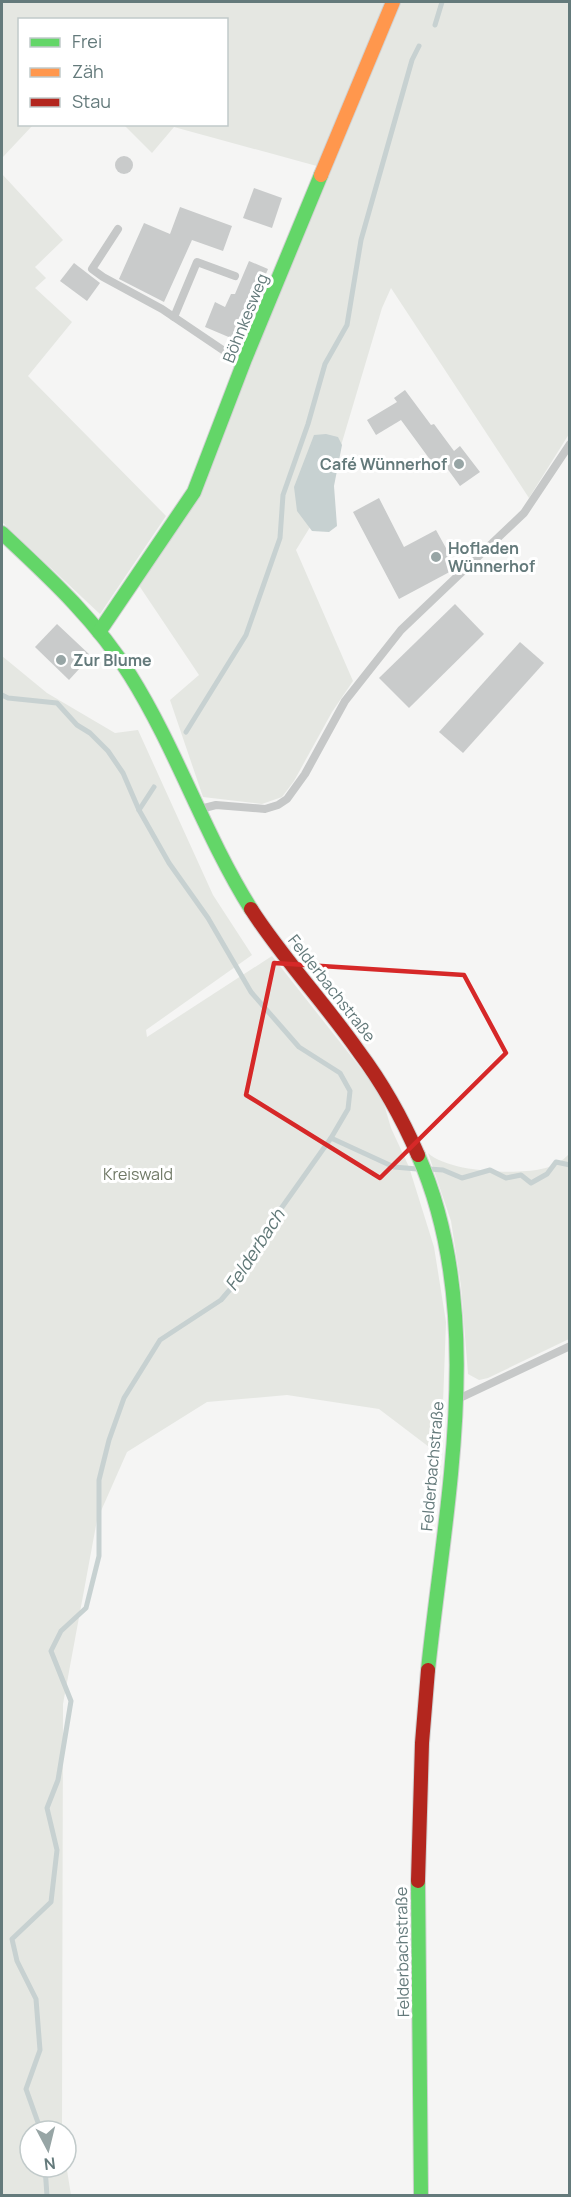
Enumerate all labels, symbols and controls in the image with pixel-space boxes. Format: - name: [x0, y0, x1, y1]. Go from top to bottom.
- legend: [18, 18, 228, 126]
- text: Frei: [72, 29, 102, 53]
- text: Zäh: [72, 59, 104, 83]
- text: Stau: [72, 89, 111, 113]
- street label: Böhnkesweg: [217, 270, 273, 366]
- place label: Café Wünnerhof: [320, 453, 447, 475]
- marker: Café Wünnerhof: [452, 457, 466, 471]
- place label: Hofladen Wünnerhof: [448, 537, 535, 577]
- marker: Hofladen Wünnerhof: [429, 550, 443, 564]
- place label: Zur Blume: [73, 649, 152, 671]
- marker: Zur Blume: [54, 653, 68, 667]
- street label: Felderbachstraße: [283, 930, 381, 1046]
- park label: Kreiswald: [103, 1163, 173, 1185]
- water label: Felderbach: [219, 1203, 290, 1295]
- street label: Felderbachstraße: [415, 1400, 449, 1532]
- street label: Felderbachstraße: [390, 1887, 414, 2017]
- north arrow: [18, 2119, 78, 2179]
- text: N: [43, 2152, 57, 2176]

